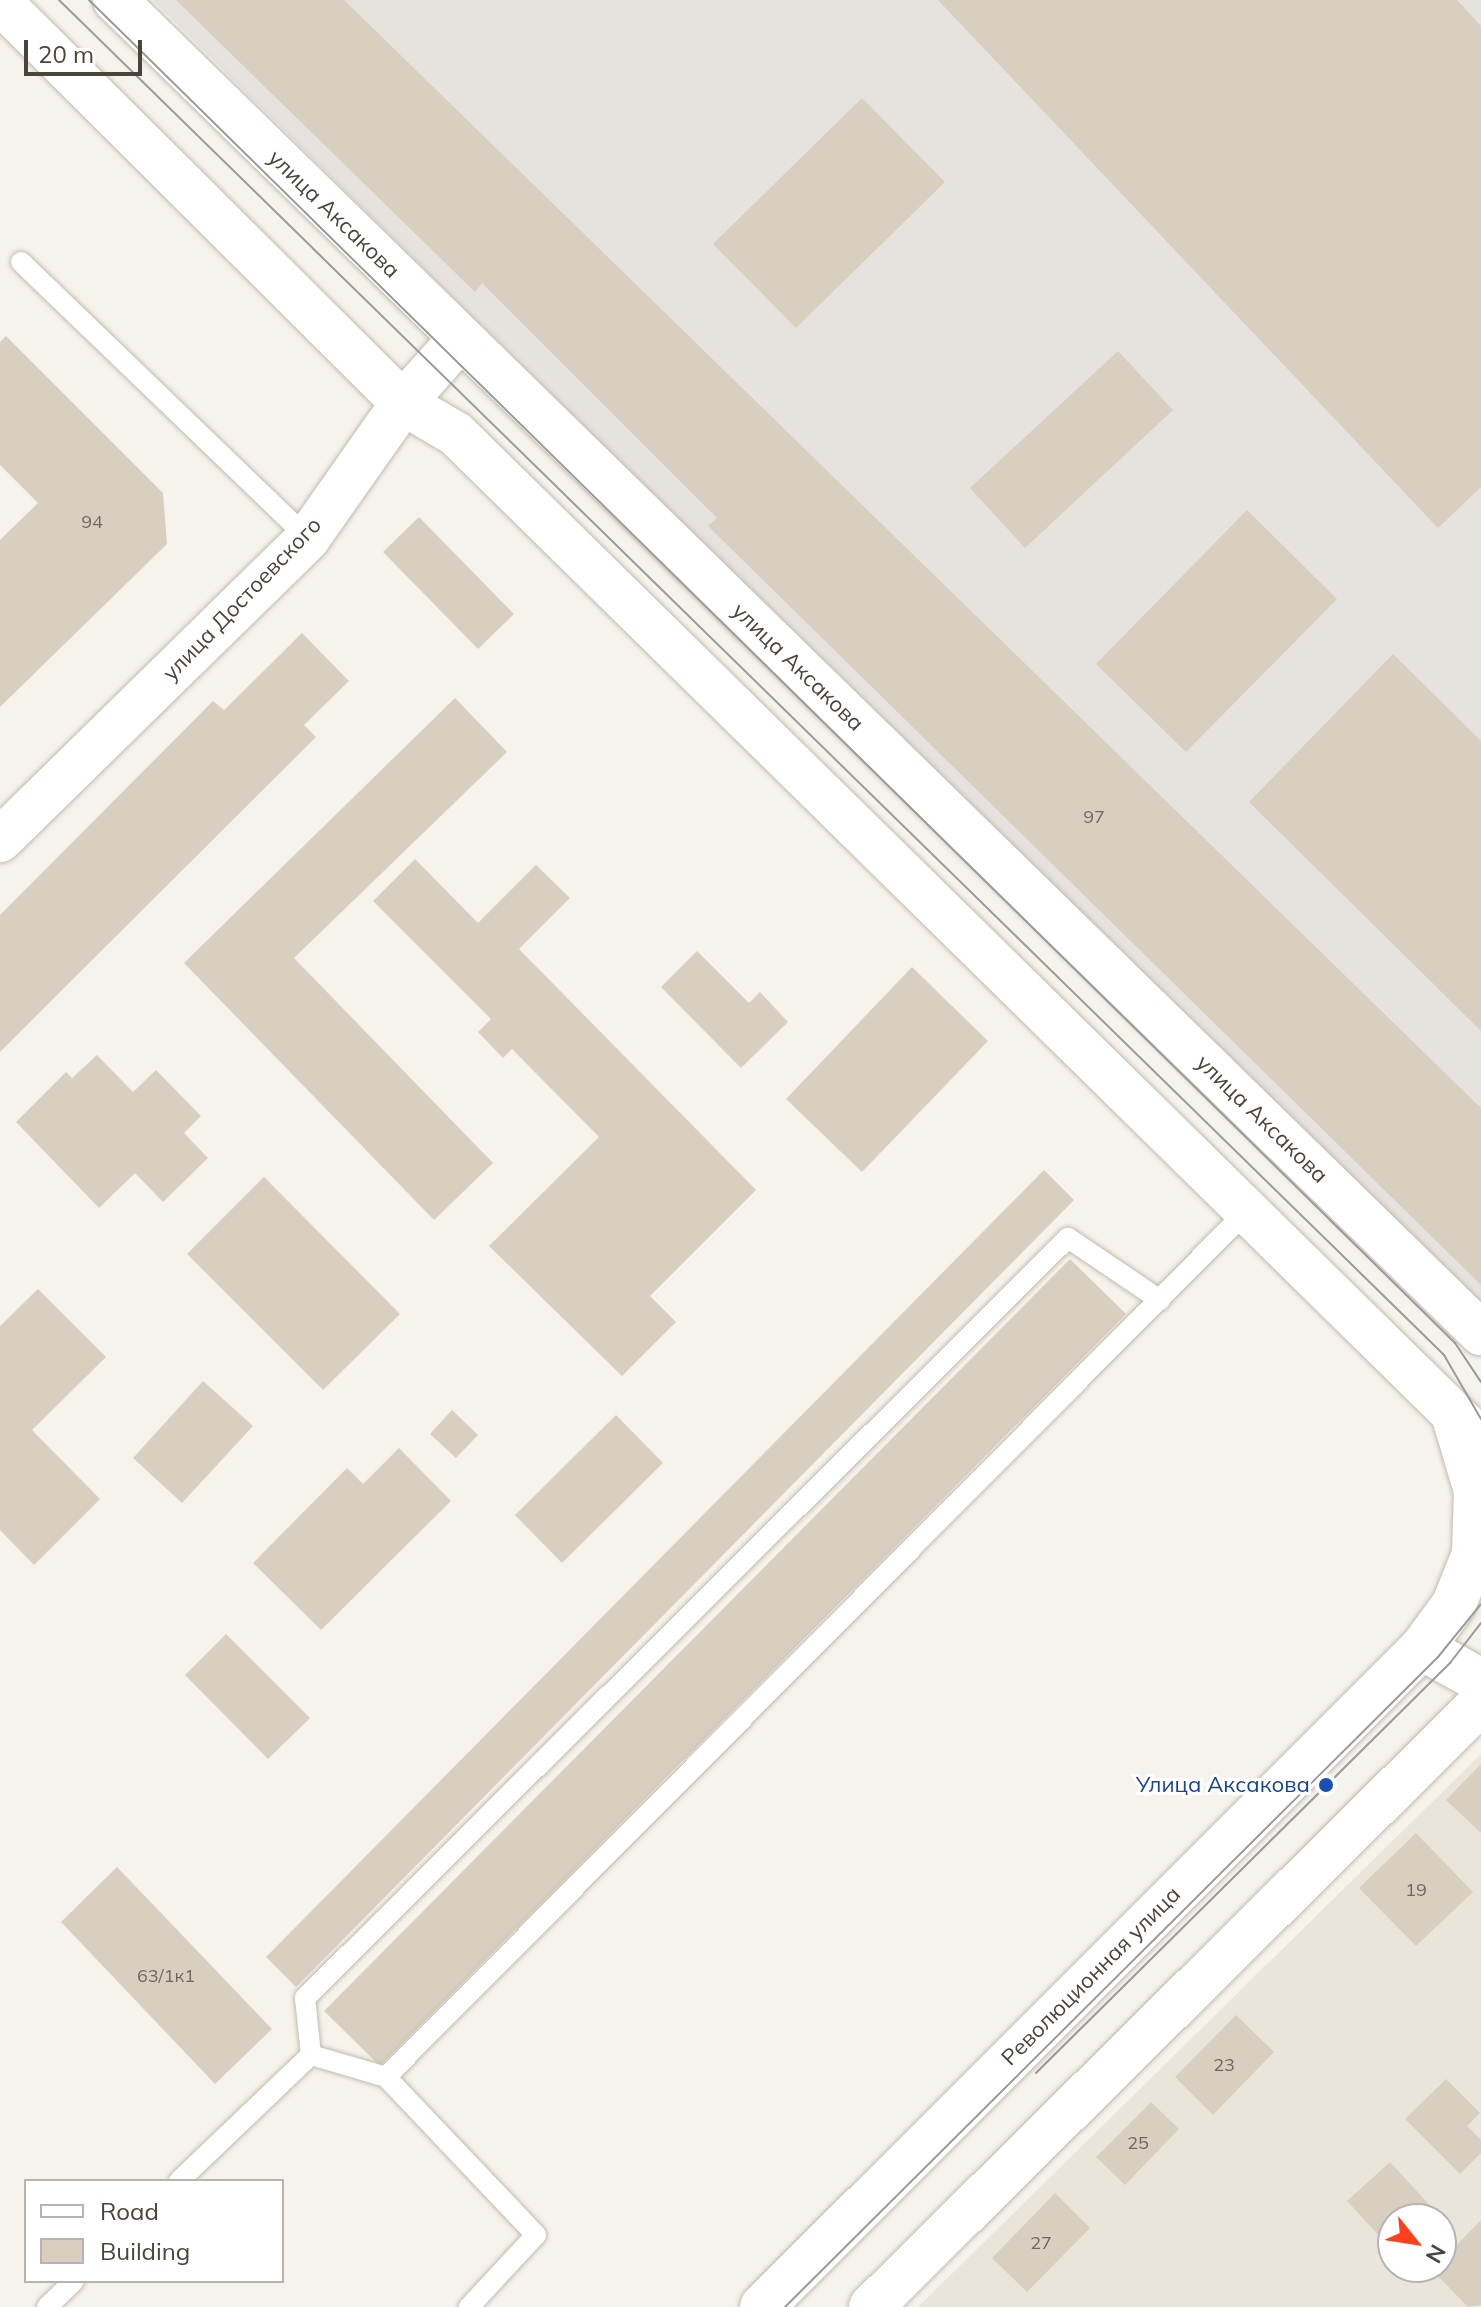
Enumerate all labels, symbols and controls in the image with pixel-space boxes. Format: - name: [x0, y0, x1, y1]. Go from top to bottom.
- scale bar: [28, 24, 146, 74]
- text: 20 m: [38, 39, 94, 69]
- street label: улица Аксакова: [263, 145, 405, 283]
- house number: 94: [81, 511, 103, 533]
- street label: улица Достоевского: [157, 512, 327, 686]
- street label: улица Аксакова: [727, 598, 869, 736]
- house number: 97: [1083, 806, 1105, 828]
- street label: улица Аксакова: [1191, 1050, 1333, 1188]
- place label: Улица Аксакова: [1136, 1772, 1310, 1798]
- marker: Улица Аксакова: [1317, 1776, 1335, 1794]
- house number: 19: [1405, 1879, 1427, 1901]
- street label: Революционная улица: [996, 1881, 1186, 2071]
- house number: 63/1к1: [137, 1965, 195, 1987]
- house number: 23: [1213, 2054, 1235, 2076]
- house number: 25: [1127, 2132, 1149, 2154]
- legend: [24, 2179, 284, 2283]
- text: Road: [100, 2196, 159, 2226]
- north arrow: [1377, 2203, 1457, 2283]
- house number: 27: [1030, 2232, 1052, 2254]
- text: Building: [100, 2236, 190, 2266]
- text: N: [1420, 2240, 1452, 2268]

